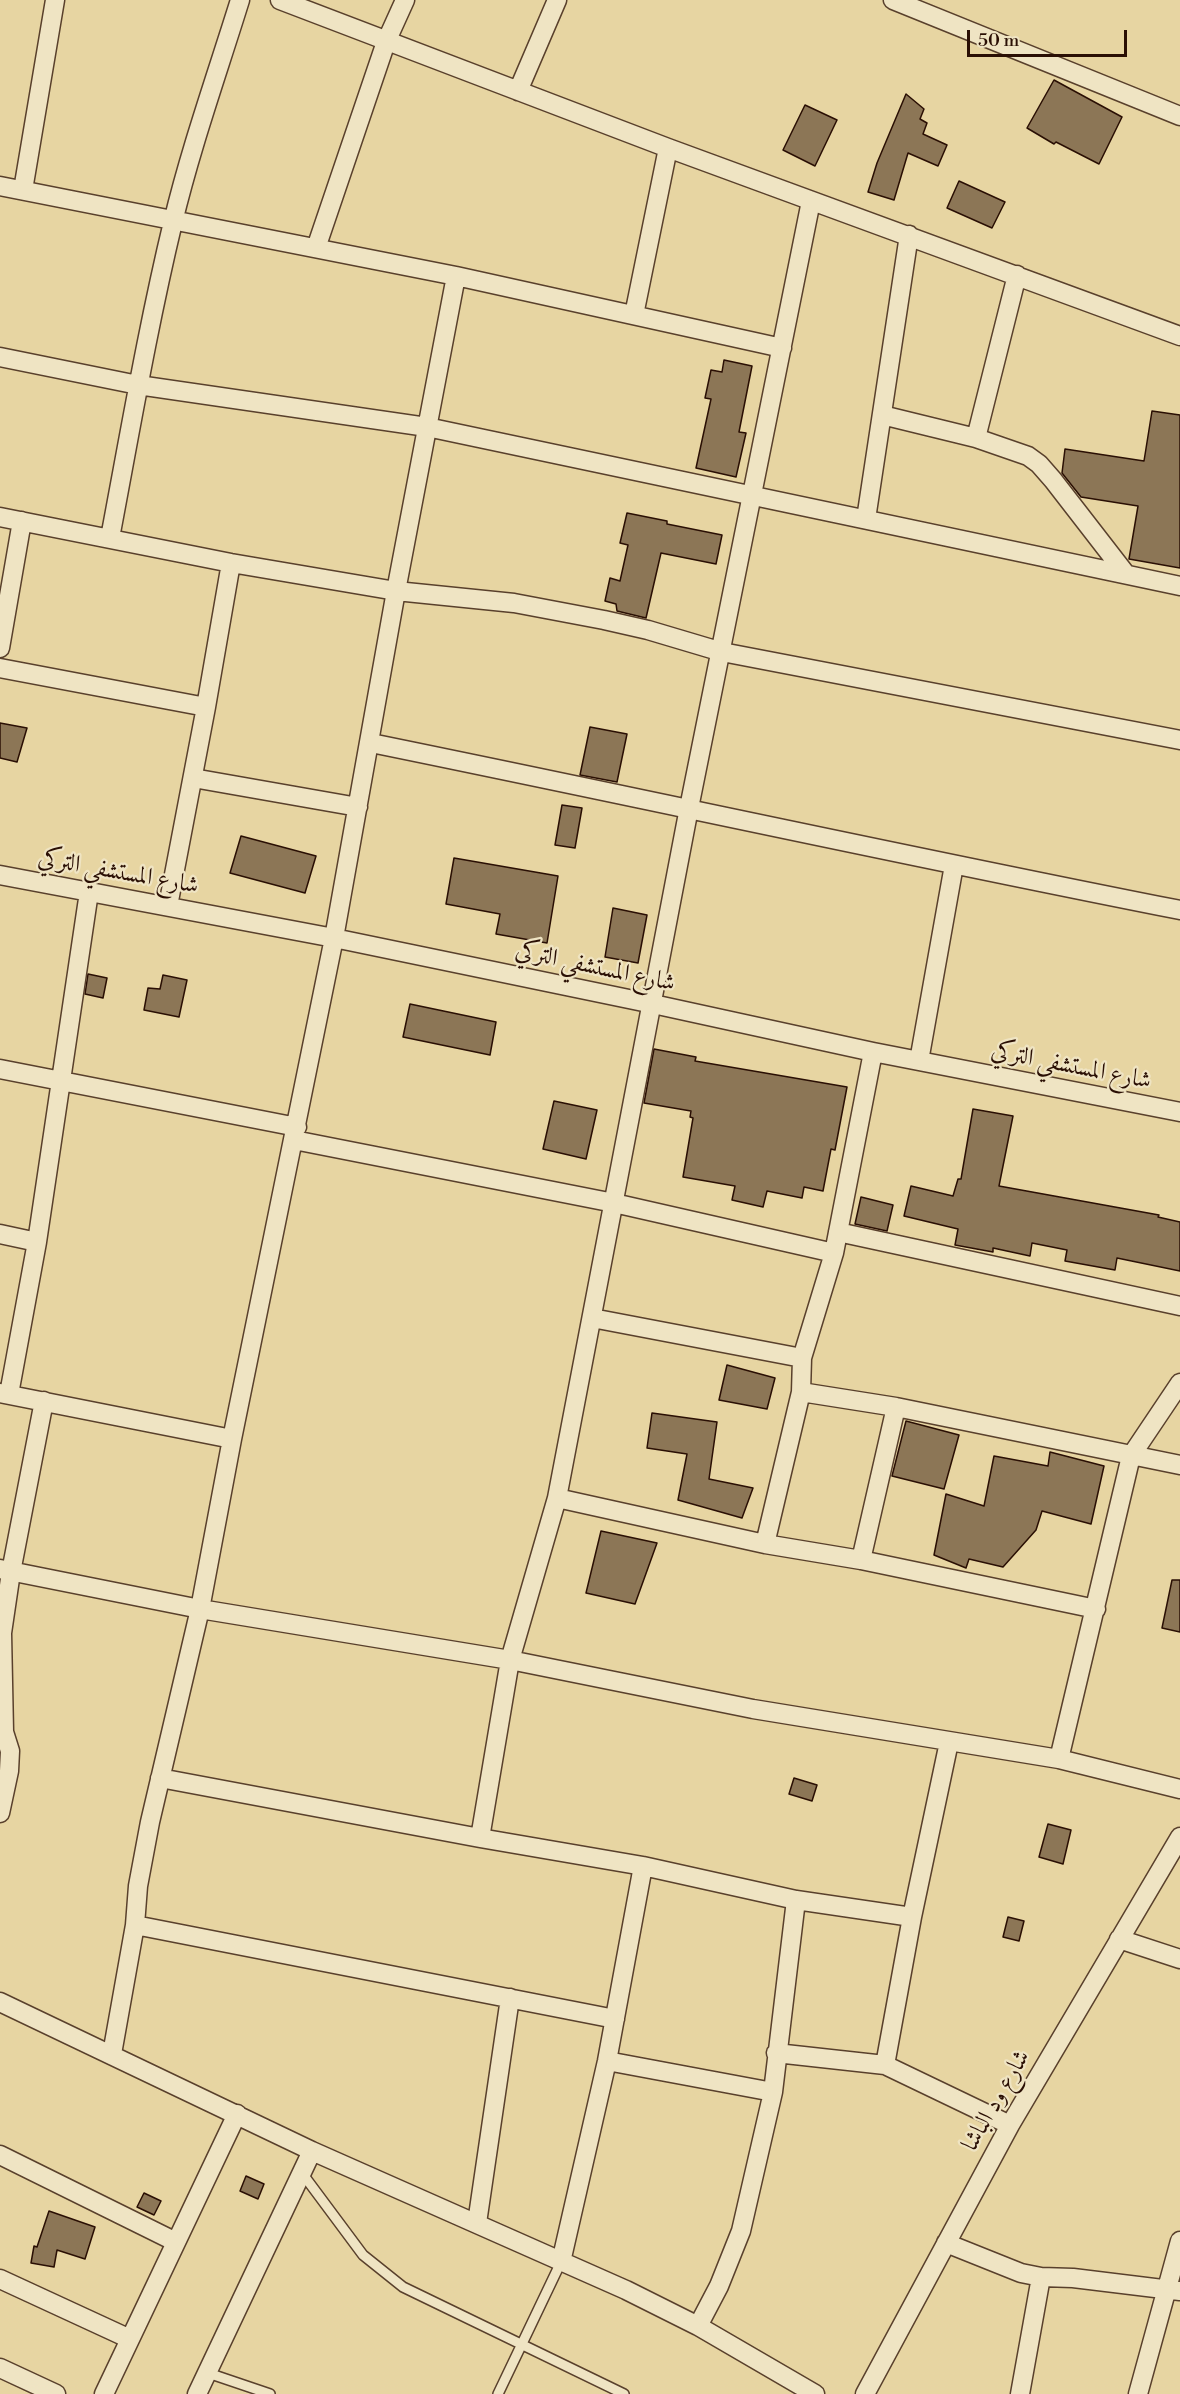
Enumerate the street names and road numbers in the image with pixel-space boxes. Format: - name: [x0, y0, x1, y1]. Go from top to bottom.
- street label: شارع المستشفي التركي: [35, 845, 201, 901]
- street label: شارع المستشفي التركي: [512, 937, 678, 999]
- street label: شارع المستشفي التركي: [988, 1037, 1154, 1097]
- street label: شارع ود الباشا: [957, 2045, 1037, 2157]

